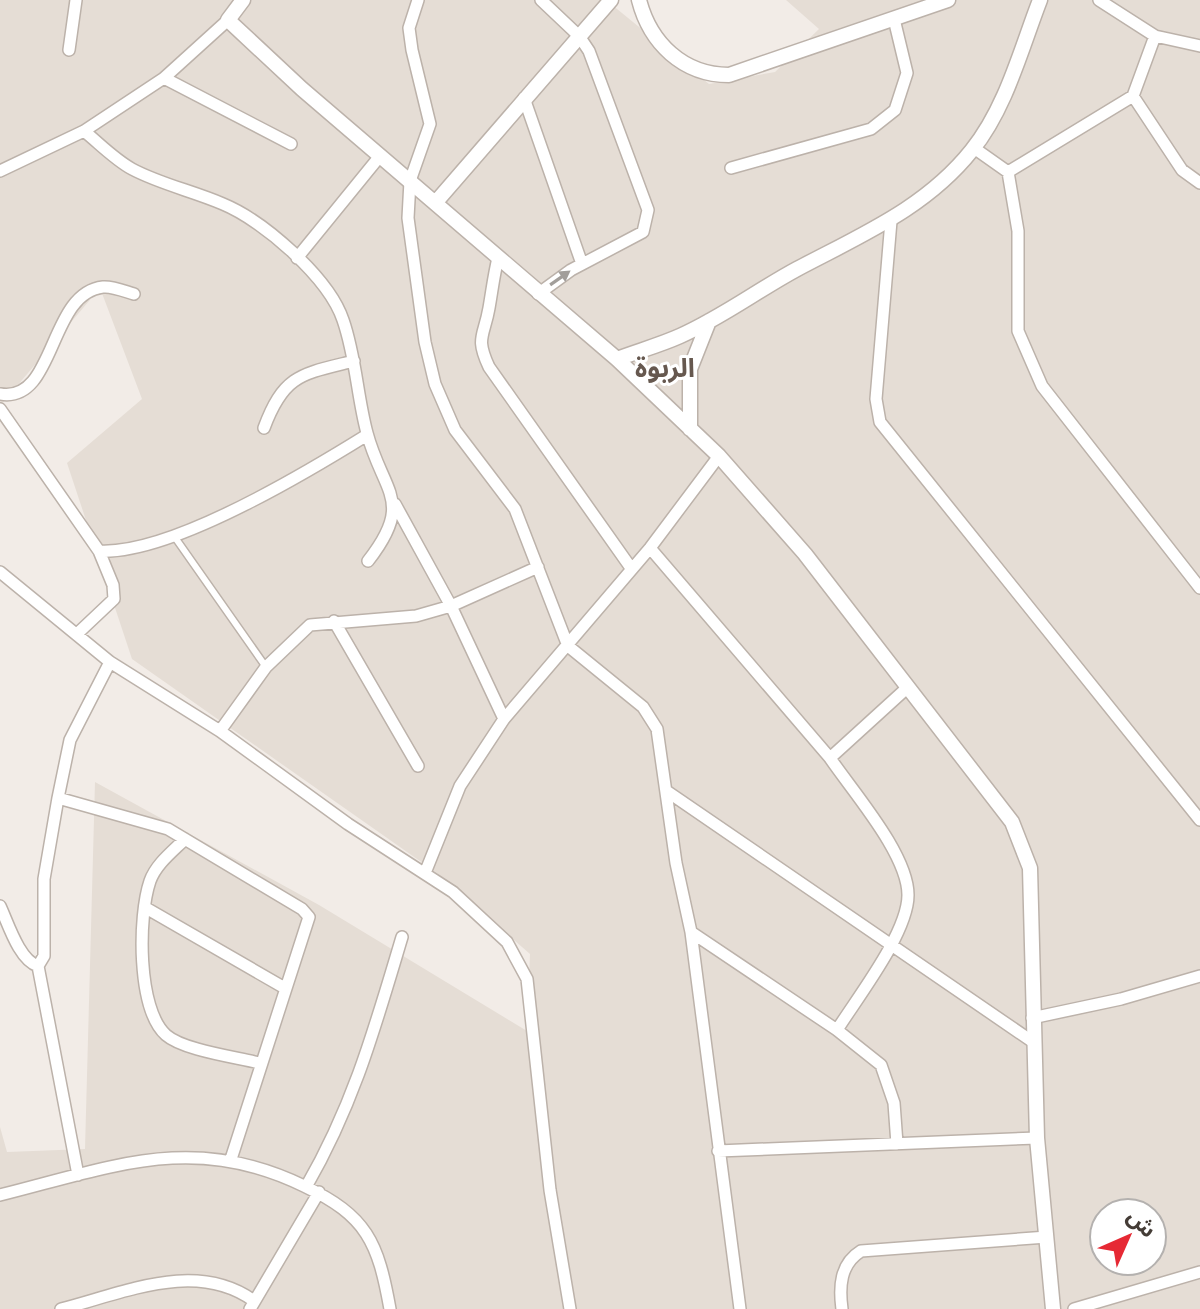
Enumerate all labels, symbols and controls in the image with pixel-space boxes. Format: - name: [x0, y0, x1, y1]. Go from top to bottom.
- one-way arrow: [549, 271, 570, 286]
- district label: الربوة: [635, 353, 695, 384]
- north arrow: [1088, 1197, 1168, 1277]
- text: ش: [1122, 1204, 1161, 1243]

